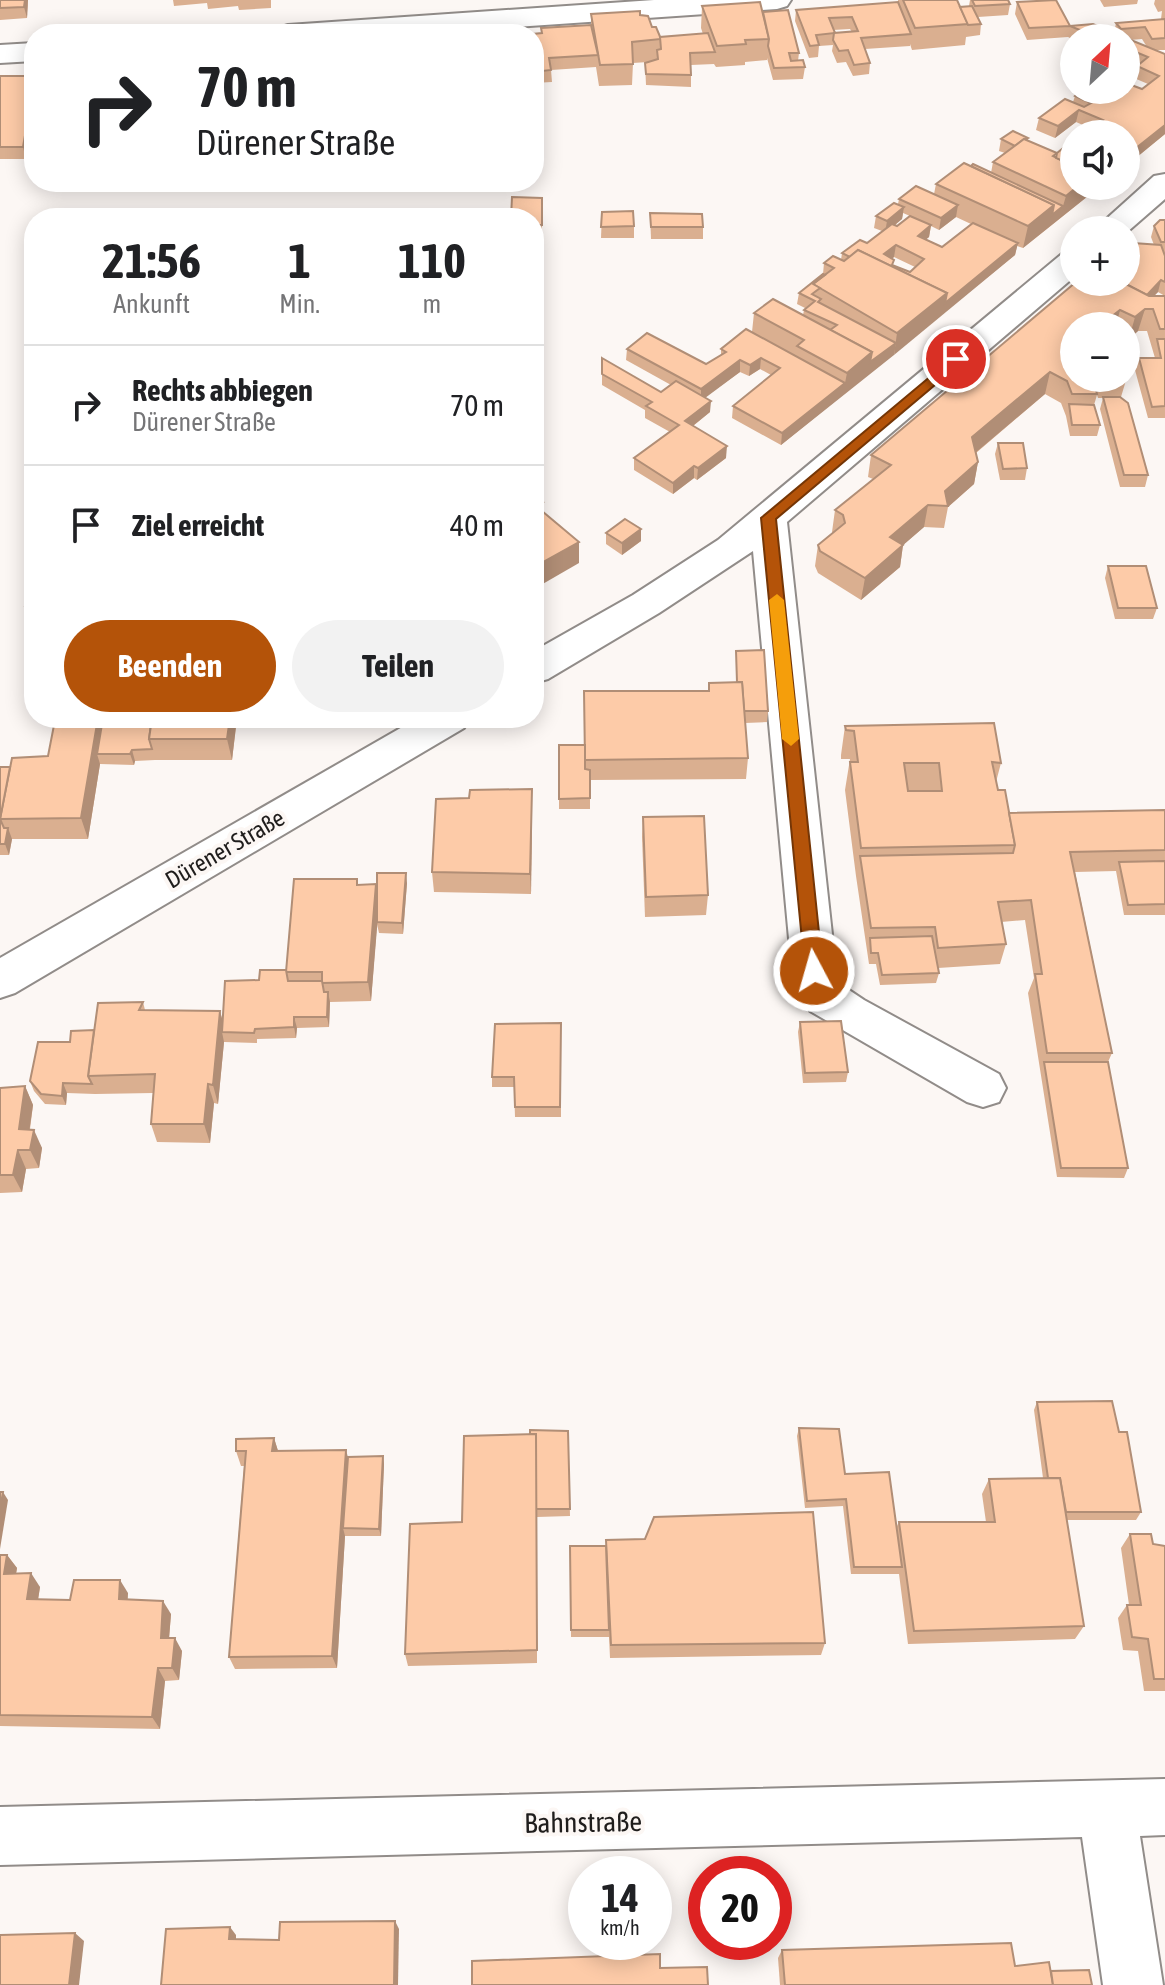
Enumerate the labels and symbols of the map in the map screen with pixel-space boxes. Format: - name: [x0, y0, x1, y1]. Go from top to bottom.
- north arrow: [1060, 24, 1140, 104]
- pin: [922, 325, 990, 393]
- street label: Dürener Straße: [160, 804, 289, 893]
- position arrow: [772, 929, 856, 1013]
- street label: Bahnstraße: [524, 1805, 642, 1839]
- speed limit sign: 20: [688, 1856, 792, 1960]

